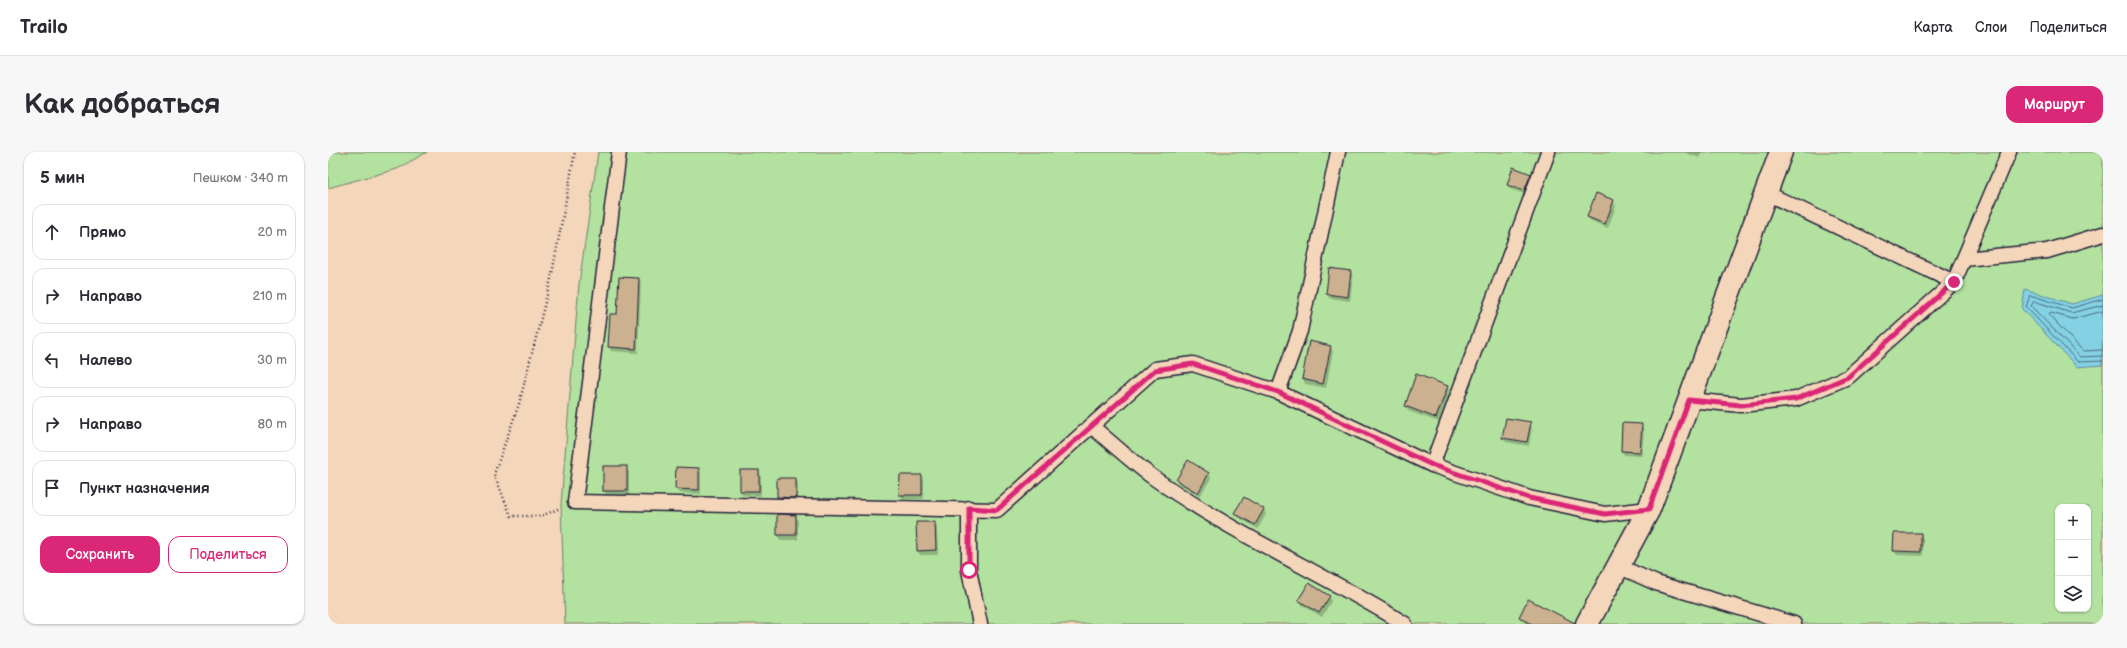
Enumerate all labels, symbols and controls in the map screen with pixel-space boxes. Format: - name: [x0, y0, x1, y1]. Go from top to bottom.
- text: Trailo: [20, 16, 68, 39]
- text: Карта: [1913, 19, 1953, 36]
- text: Слои: [1975, 19, 2007, 36]
- text: Поделиться: [2029, 19, 2107, 36]
- button: Маршрут: [2006, 86, 2103, 123]
- text: Как добраться: [24, 88, 221, 121]
- text: 5 мин: [40, 168, 85, 188]
- text: Пешком · 340 m: [193, 170, 288, 186]
- icon: ahead: [41, 221, 63, 243]
- text: Прямо: [79, 223, 126, 242]
- text: 20 m: [257, 224, 287, 240]
- route end: [1945, 273, 1963, 291]
- icon: right: [41, 285, 63, 307]
- text: Направо: [79, 287, 142, 306]
- text: 210 m: [253, 288, 287, 304]
- icon: left: [41, 349, 63, 371]
- text: Налево: [79, 351, 132, 370]
- text: 30 m: [257, 352, 287, 368]
- icon: right: [41, 413, 63, 435]
- text: Направо: [79, 415, 142, 434]
- text: 80 m: [258, 416, 287, 432]
- icon: arrive: [41, 477, 63, 499]
- text: Пункт назначения: [79, 479, 210, 498]
- map controls: [2055, 504, 2091, 612]
- button: +: [2055, 504, 2091, 540]
- button: Сохранить: [40, 536, 160, 573]
- button: Поделиться: [168, 536, 288, 573]
- button: −: [2055, 540, 2091, 576]
- route start: [960, 561, 978, 579]
- button: layers: [2055, 576, 2091, 612]

